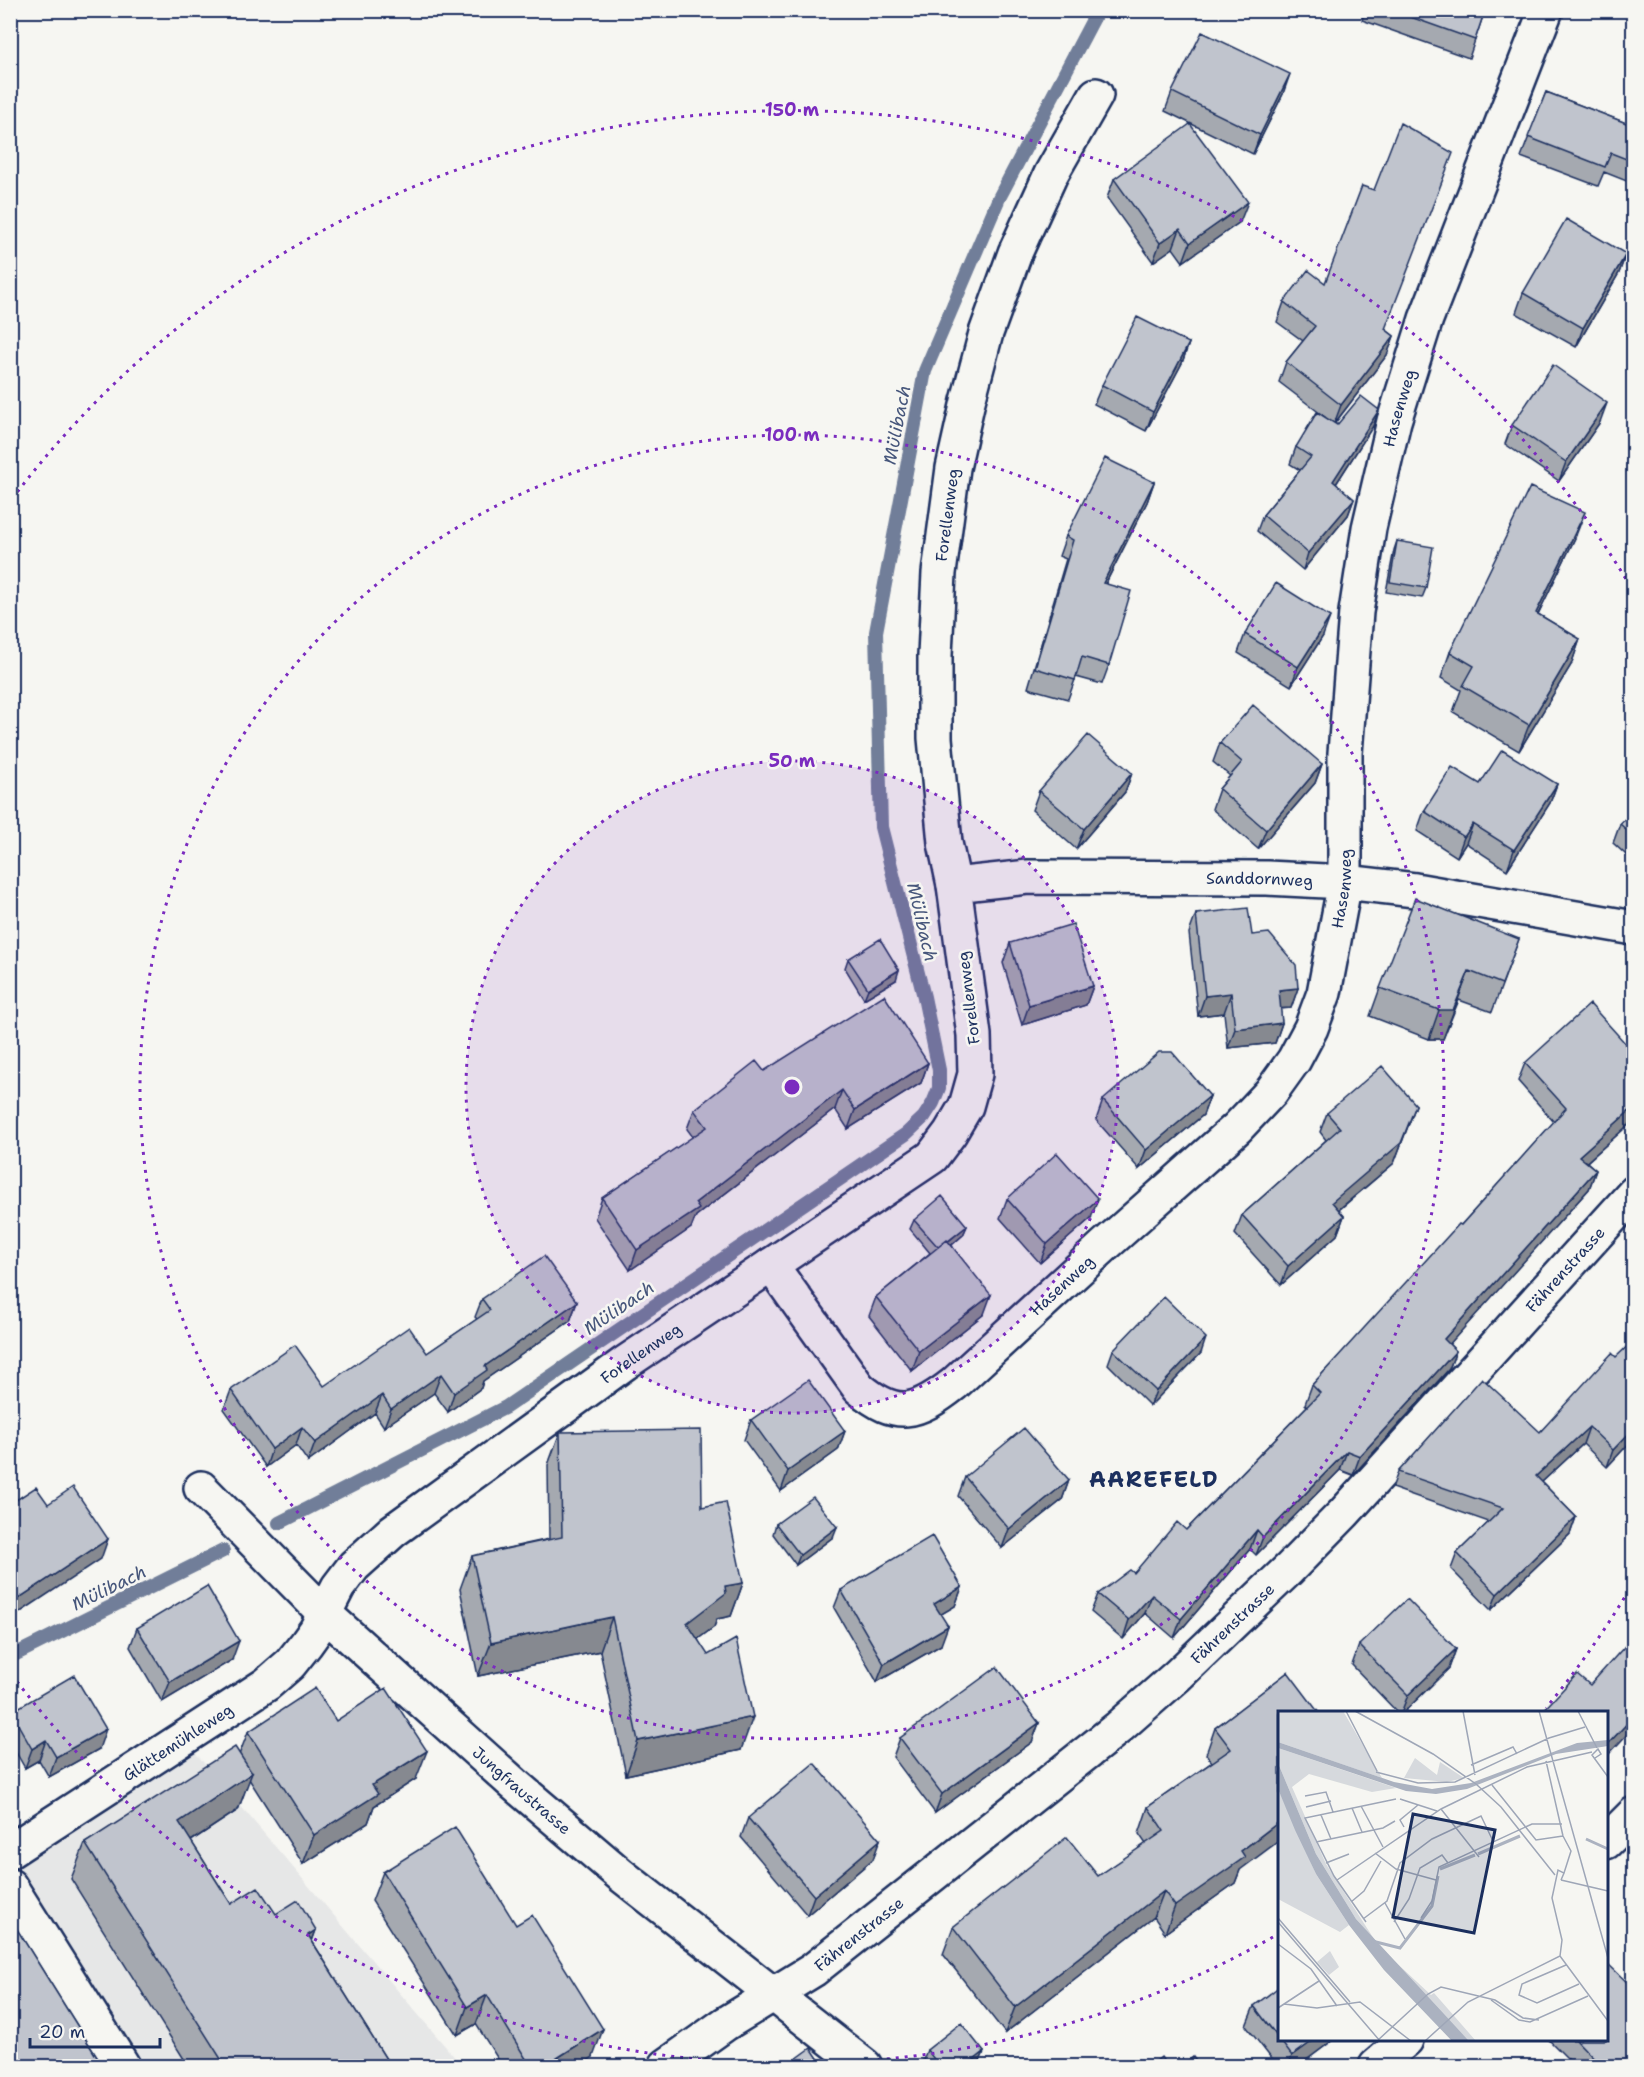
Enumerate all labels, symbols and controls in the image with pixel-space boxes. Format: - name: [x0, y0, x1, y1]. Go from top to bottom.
- text: 150 m: [765, 98, 820, 122]
- street label: Hasenweg: [1378, 366, 1421, 449]
- water label: Mülibach: [878, 383, 916, 467]
- text: 100 m: [764, 423, 820, 447]
- street label: Forellenweg: [931, 467, 964, 563]
- text: 50 m: [769, 749, 816, 773]
- street label: Hasenweg: [1326, 849, 1356, 930]
- street label: Sanddornweg: [1206, 868, 1314, 891]
- water label: Mülibach: [901, 880, 943, 964]
- street label: Forellenweg: [952, 950, 985, 1046]
- centre of rings: [782, 1077, 802, 1097]
- street label: Fährenstrasse: [1521, 1222, 1609, 1317]
- street label: Hasenweg: [1025, 1250, 1099, 1320]
- water label: Mülibach: [579, 1276, 659, 1340]
- street label: Forellenweg: [596, 1318, 686, 1388]
- district label: AAREFELD: [1089, 1465, 1219, 1494]
- water label: Mülibach: [68, 1560, 150, 1616]
- street label: Fährenstrasse: [1186, 1579, 1279, 1669]
- street label: Glättemühleweg: [119, 1699, 237, 1786]
- inset map: [1278, 1711, 1608, 2041]
- street label: Jungfraustrasse: [468, 1742, 575, 1839]
- street label: Fährenstrasse: [810, 1892, 908, 1976]
- scale bar: [30, 2011, 160, 2049]
- text: 20 m: [39, 2020, 85, 2044]

